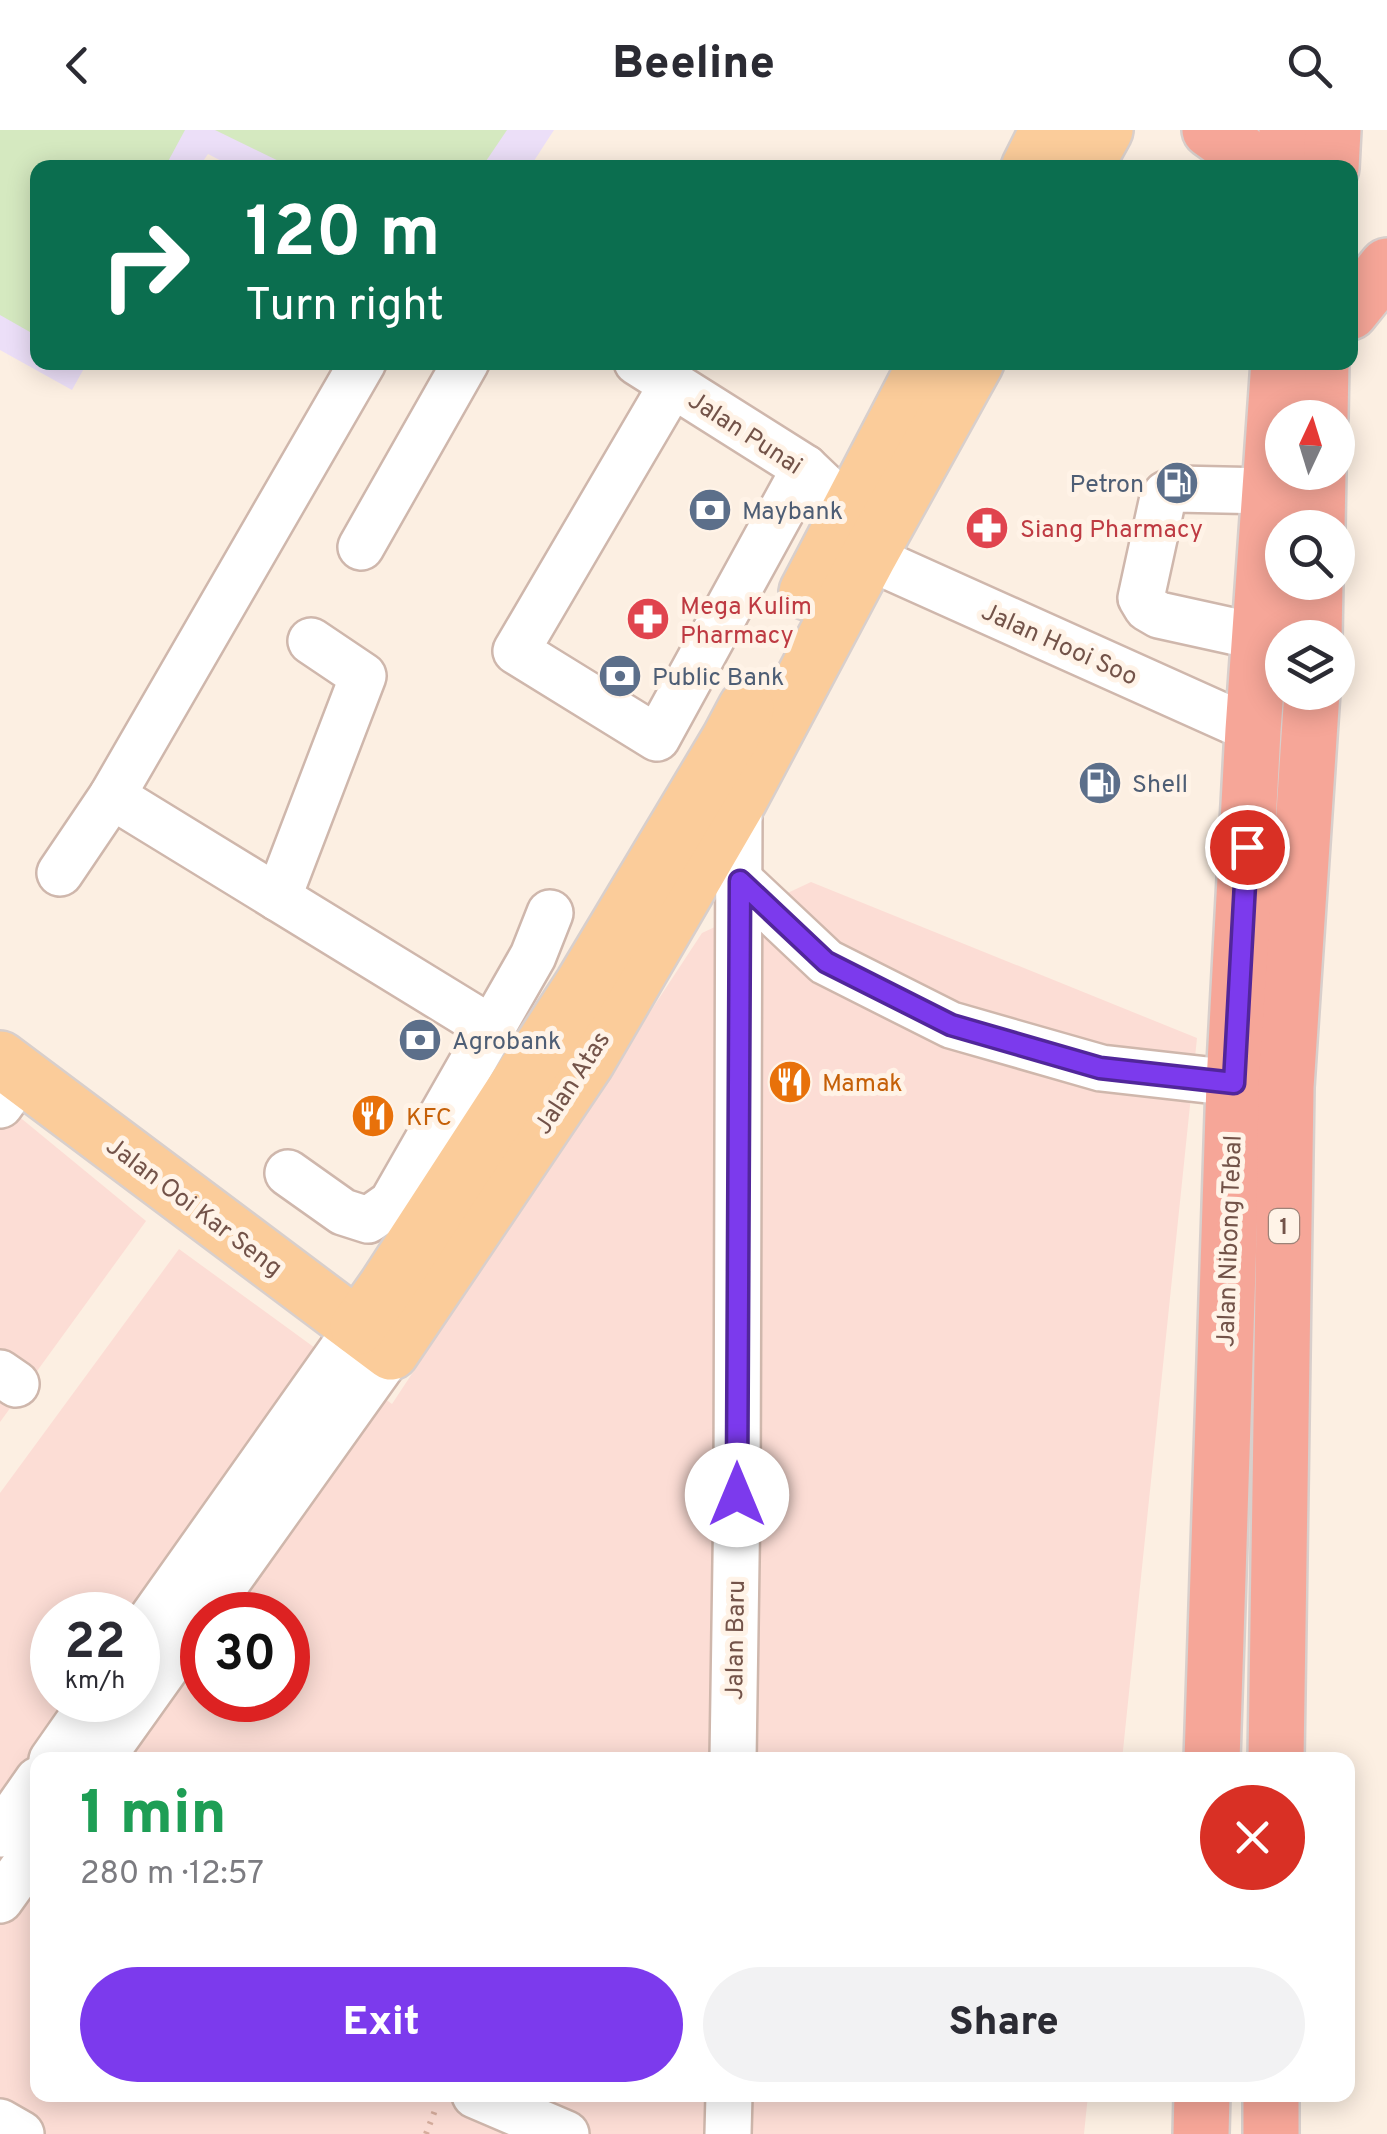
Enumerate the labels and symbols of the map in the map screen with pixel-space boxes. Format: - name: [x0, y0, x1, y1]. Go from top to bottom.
- street label: Jalan Punai: [681, 386, 808, 483]
- north arrow: [1265, 400, 1355, 490]
- fuel station icon: Petron: [1154, 460, 1200, 506]
- place label: Petron: [1070, 470, 1144, 502]
- bank icon: Maybank: [687, 487, 733, 533]
- place label: Maybank: [742, 497, 843, 529]
- pharmacy icon: Siang Pharmacy: [964, 505, 1010, 551]
- place label: Siang Pharmacy: [1020, 515, 1203, 547]
- place label: Mega Kulim Pharmacy: [680, 592, 812, 653]
- pharmacy icon: Mega Kulim Pharmacy: [625, 596, 671, 642]
- street label: Jalan Hooi Soo: [976, 597, 1142, 694]
- bank icon: Public Bank: [597, 653, 643, 699]
- place label: Public Bank: [652, 663, 784, 695]
- fuel station icon: Shell: [1077, 760, 1123, 806]
- place label: Shell: [1132, 770, 1188, 802]
- pin: [1205, 805, 1290, 890]
- bank icon: Agrobank: [397, 1017, 443, 1063]
- street label: Jalan Atas: [528, 1026, 619, 1141]
- place label: Agrobank: [452, 1027, 561, 1059]
- restaurant icon: Mamak: [767, 1059, 813, 1105]
- place label: Mamak: [822, 1069, 903, 1101]
- restaurant icon: KFC: [350, 1093, 396, 1139]
- place label: KFC: [406, 1103, 452, 1135]
- street label: Jalan Ooi Kar Seng: [99, 1132, 288, 1285]
- street label: Jalan Nibong Tebal: [1211, 1134, 1251, 1348]
- road number: 1: [1269, 1209, 1299, 1243]
- position arrow: [685, 1443, 789, 1547]
- street label: Jalan Baru: [720, 1580, 754, 1701]
- speed limit sign: 30: [180, 1592, 310, 1722]

